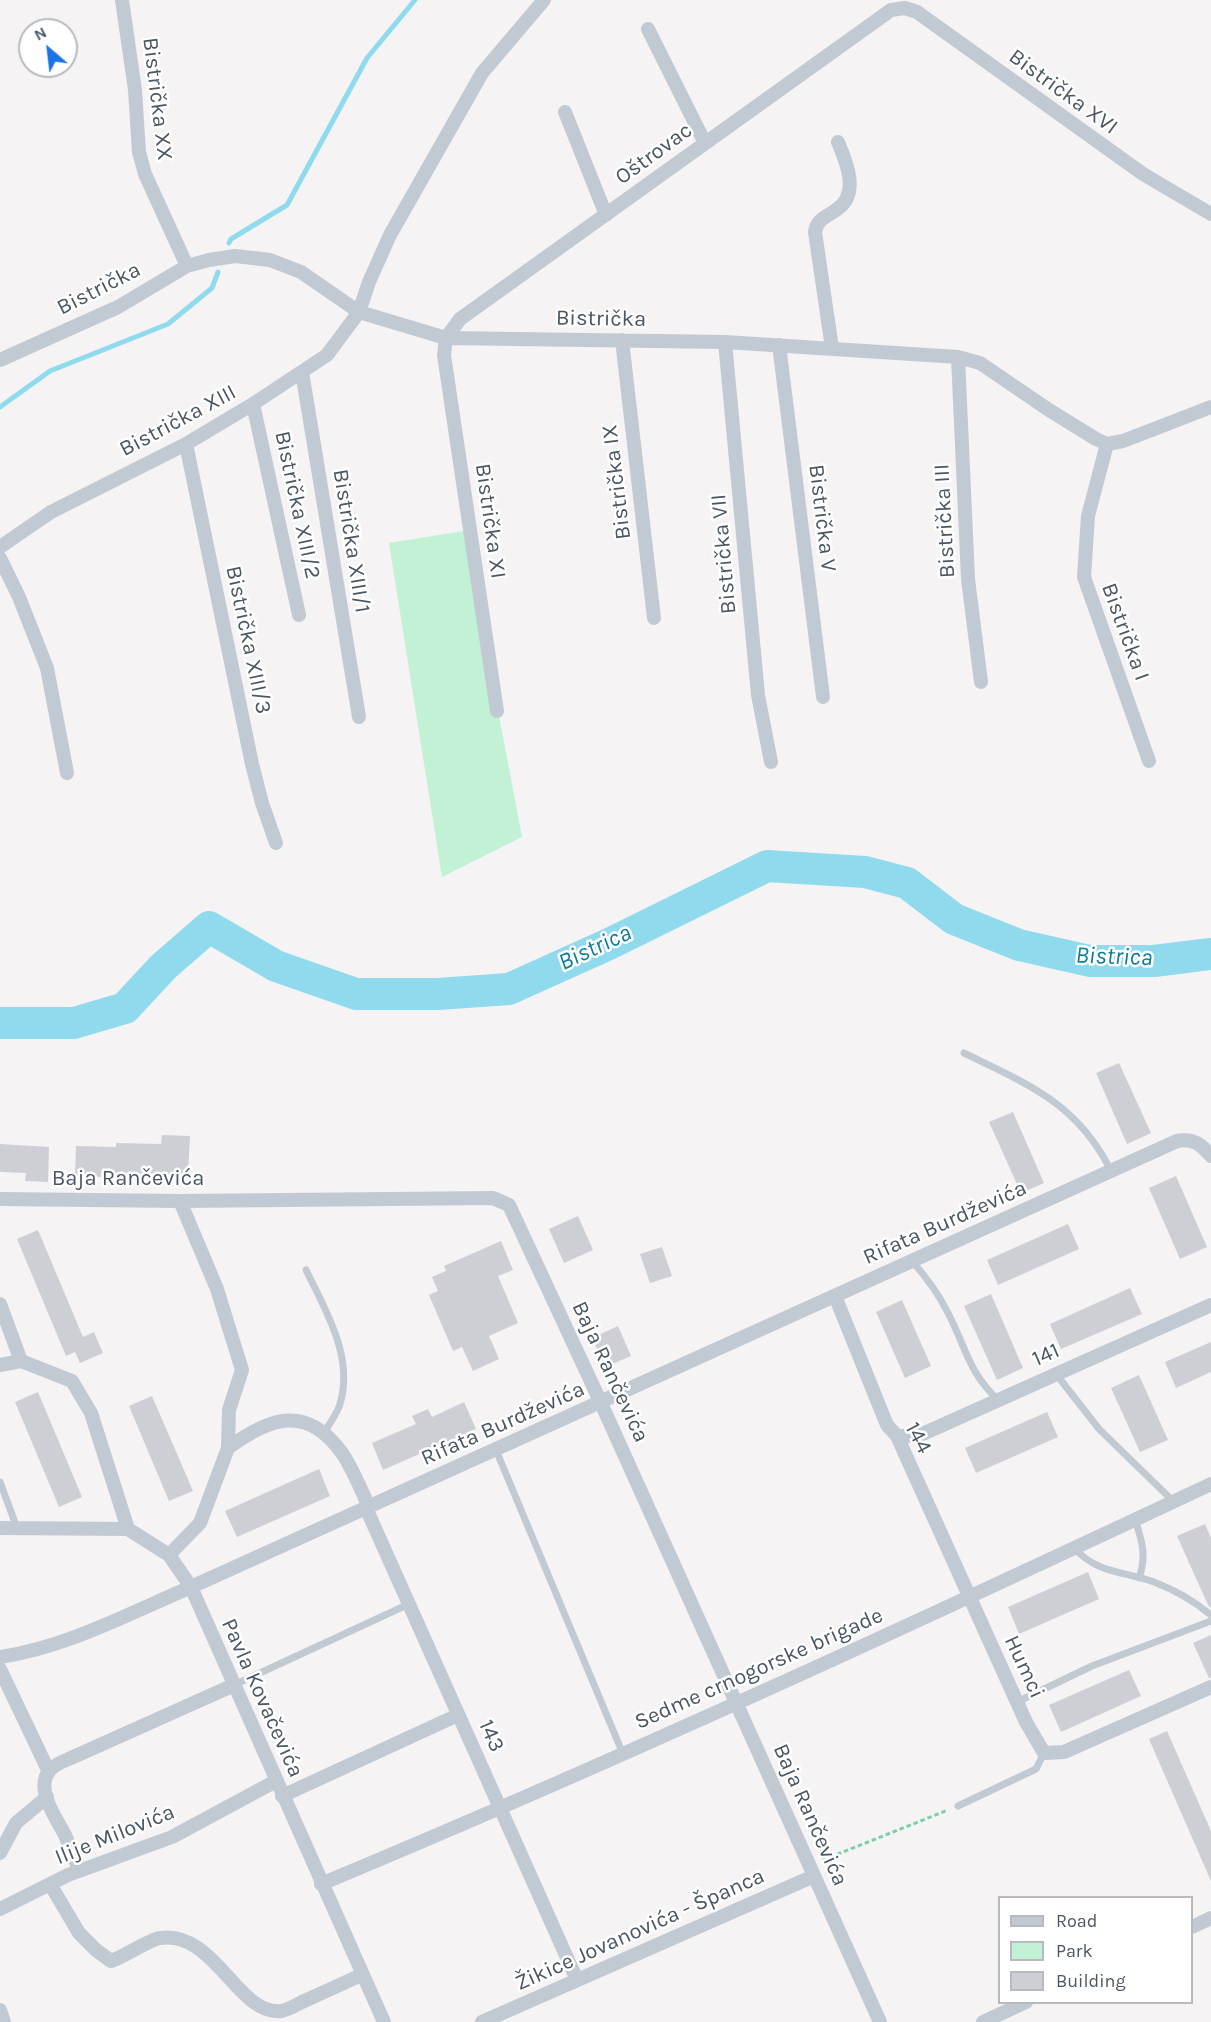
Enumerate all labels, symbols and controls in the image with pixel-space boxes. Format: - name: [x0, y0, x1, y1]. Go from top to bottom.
- north arrow: [18, 18, 78, 78]
- text: N: [31, 22, 50, 45]
- street label: Bistrička XX: [136, 36, 178, 162]
- street label: Bistrička XVI: [1003, 44, 1123, 140]
- street label: Oštrovac: [610, 117, 698, 191]
- street label: Bistrička: [53, 257, 145, 321]
- street label: Bistrička: [556, 305, 646, 333]
- street label: Bistrička XIII: [115, 379, 241, 463]
- street label: Bistrička IX: [597, 423, 637, 541]
- street label: Bistrička XIII/2: [268, 429, 326, 581]
- street label: Bistrička XI: [469, 462, 511, 580]
- street label: Bistrička V: [802, 463, 842, 573]
- street label: Bistrička III: [929, 463, 961, 579]
- street label: Bistrička XIII/1: [327, 467, 375, 615]
- street label: Bistrička VII: [706, 493, 742, 615]
- street label: Bistrička XIII/3: [219, 564, 277, 716]
- street label: Bistrička I: [1095, 580, 1155, 684]
- water label: Bistrica: [554, 919, 636, 977]
- water label: Bistrica: [1075, 941, 1153, 973]
- street label: Baja Rančevića: [52, 1166, 204, 1192]
- street label: Rifata Burdževića: [859, 1175, 1031, 1271]
- street label: Baja Rančevića: [566, 1297, 654, 1447]
- street label: 141: [1028, 1337, 1064, 1373]
- street label: Rifata Burdževića: [417, 1376, 589, 1472]
- street label: 144: [899, 1418, 937, 1458]
- street label: Sedme crnogorske brigade: [631, 1602, 887, 1736]
- street label: Pavla Kovačevića: [215, 1614, 309, 1782]
- street label: Humci: [998, 1631, 1050, 1703]
- street label: 143: [472, 1716, 510, 1756]
- street label: Baja Rančevića: [767, 1740, 853, 1890]
- street label: Ilije Milovića: [51, 1799, 179, 1871]
- street label: Žikice Jovanovića - Španca: [511, 1863, 769, 1997]
- legend: [998, 1896, 1193, 2004]
- text: Road: [1056, 1910, 1097, 1932]
- text: Park: [1056, 1940, 1093, 1962]
- text: Building: [1056, 1970, 1126, 1992]

